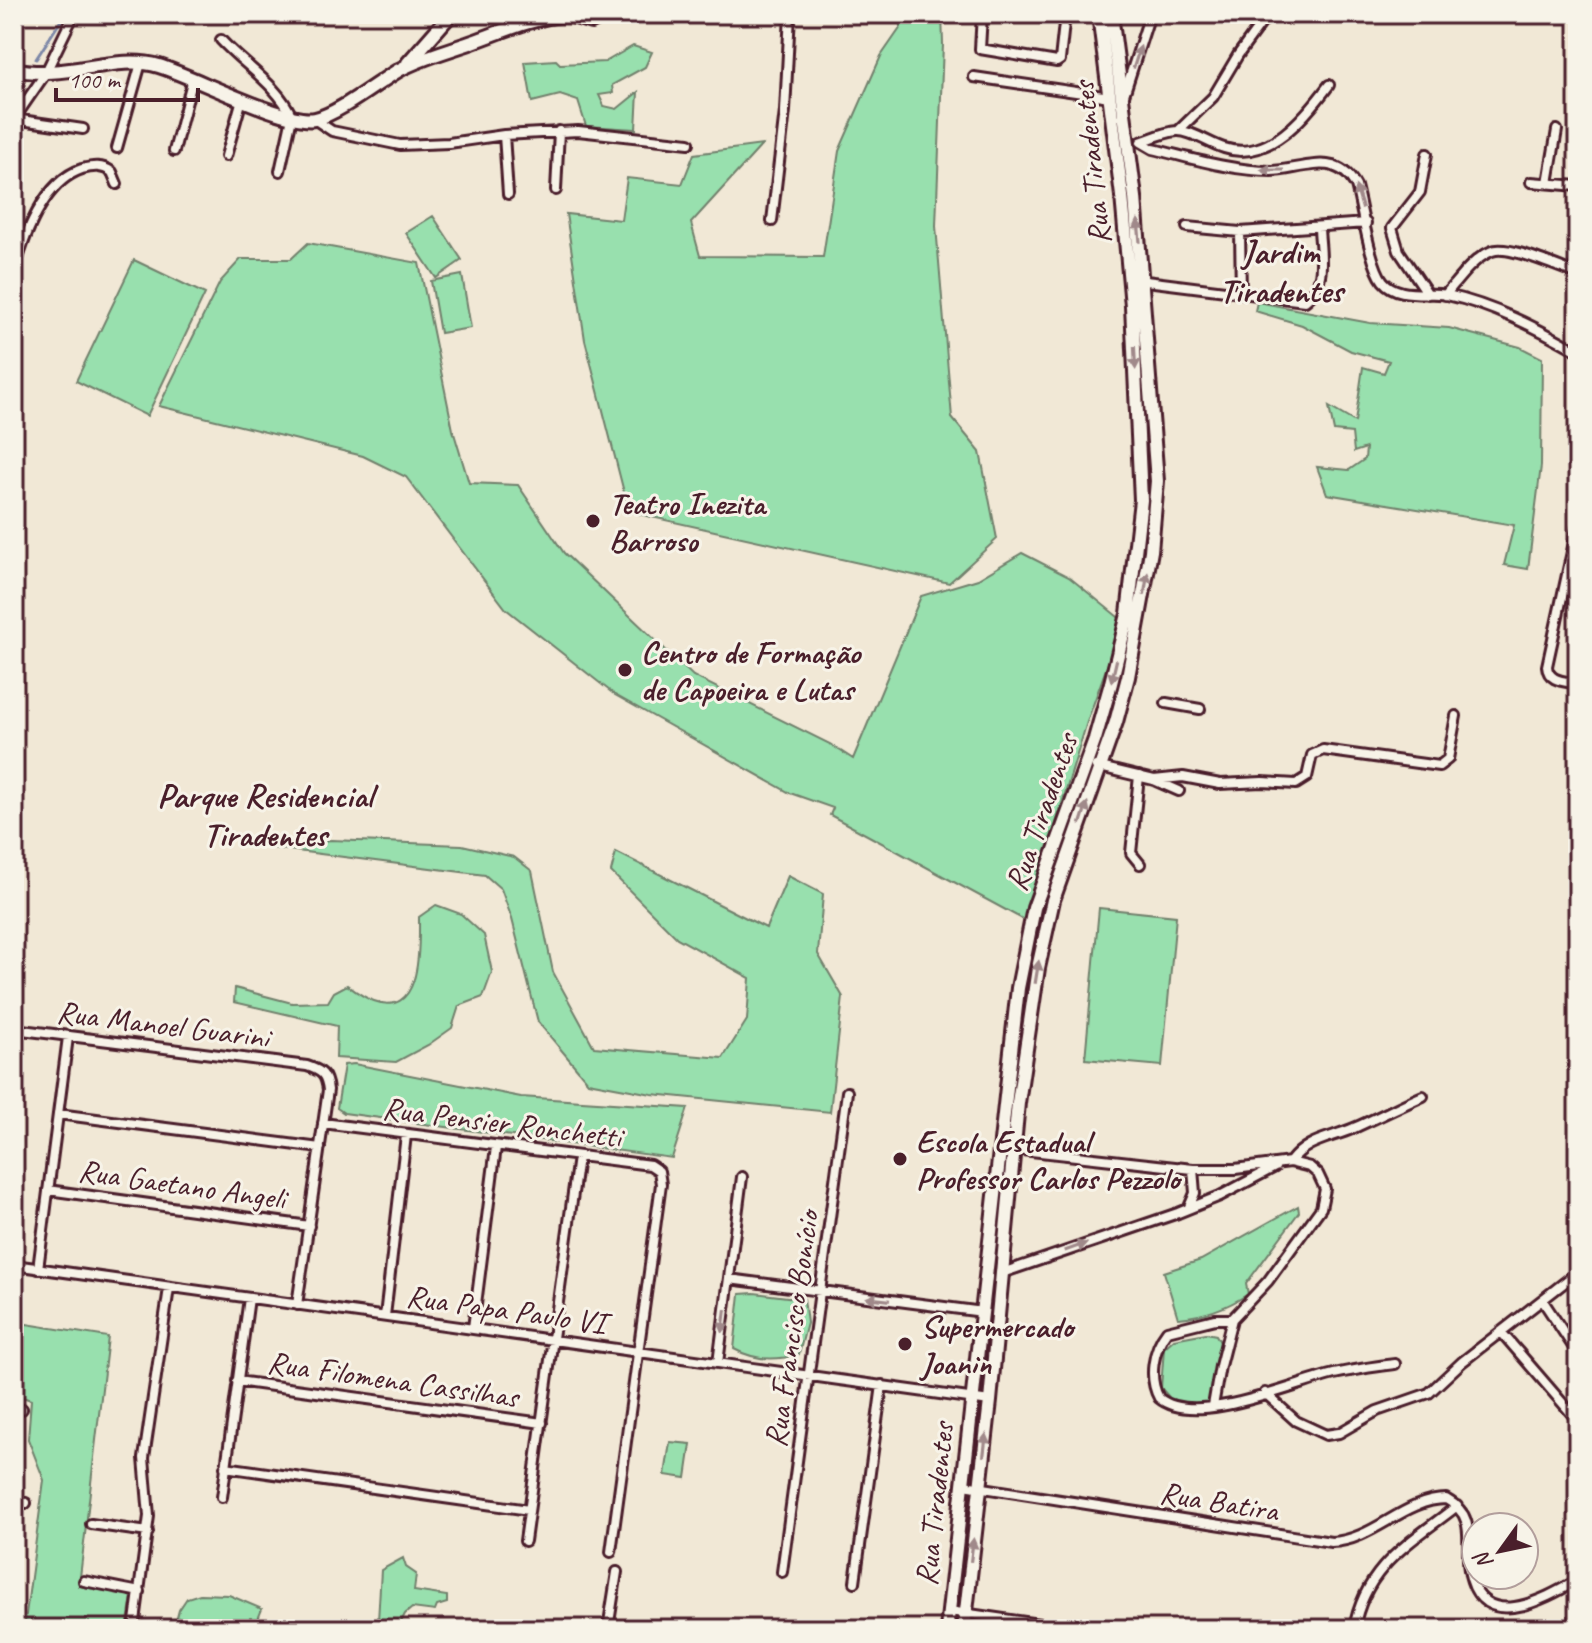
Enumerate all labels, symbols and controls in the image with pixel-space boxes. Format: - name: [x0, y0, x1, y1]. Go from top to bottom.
- one-way arrow: [1131, 45, 1144, 69]
- scale bar: [56, 52, 198, 102]
- text: 100 m: [68, 65, 122, 95]
- street label: Rua Tiradentes: [1062, 77, 1120, 247]
- one-way arrow: [1259, 164, 1284, 176]
- one-way arrow: [1352, 185, 1365, 209]
- one-way arrow: [1132, 218, 1145, 243]
- district label: Jardim Tiradentes: [1219, 230, 1346, 312]
- one-way arrow: [1129, 346, 1142, 371]
- place label: Teatro Inezita Barroso: [609, 483, 767, 561]
- marker: Teatro Inezita Barroso: [584, 512, 602, 530]
- one-way arrow: [1140, 571, 1152, 596]
- place label: Centro de Formação de Capoeira e Lutas: [641, 632, 862, 710]
- one-way arrow: [1107, 659, 1120, 684]
- marker: Centro de Formação de Capoeira e Lutas: [616, 661, 634, 679]
- street label: Rua Tiradentes: [995, 726, 1088, 896]
- district label: Parque Residencial Tiradentes: [157, 774, 380, 856]
- one-way arrow: [1078, 800, 1091, 824]
- one-way arrow: [1032, 959, 1044, 984]
- street label: Rua Manoel Guarini: [55, 991, 275, 1058]
- street label: Rua Pensier Ronchetti: [380, 1088, 628, 1158]
- place label: Escola Estadual Professor Carlos Pezzolo: [916, 1121, 1183, 1199]
- street label: Rua Gaetano Angeli: [76, 1150, 292, 1220]
- marker: Escola Estadual Professor Carlos Pezzolo: [891, 1150, 909, 1168]
- street label: Rua Francisco Bonício: [755, 1205, 829, 1450]
- one-way arrow: [1065, 1241, 1089, 1253]
- street label: Rua Papa Paulo VI: [404, 1275, 615, 1345]
- one-way arrow: [865, 1292, 890, 1305]
- place label: Supermercado Joanin: [919, 1306, 1076, 1384]
- one-way arrow: [717, 1309, 730, 1334]
- marker: Supermercado Joanin: [896, 1335, 914, 1353]
- street label: Rua Filomena Cassilhas: [265, 1342, 523, 1418]
- street label: Rua Tiradentes: [906, 1418, 964, 1588]
- one-way arrow: [979, 1432, 992, 1457]
- street label: Rua Batira: [1157, 1472, 1283, 1531]
- north arrow: [1460, 1511, 1540, 1591]
- one-way arrow: [966, 1537, 979, 1562]
- text: N: [1467, 1545, 1500, 1575]

